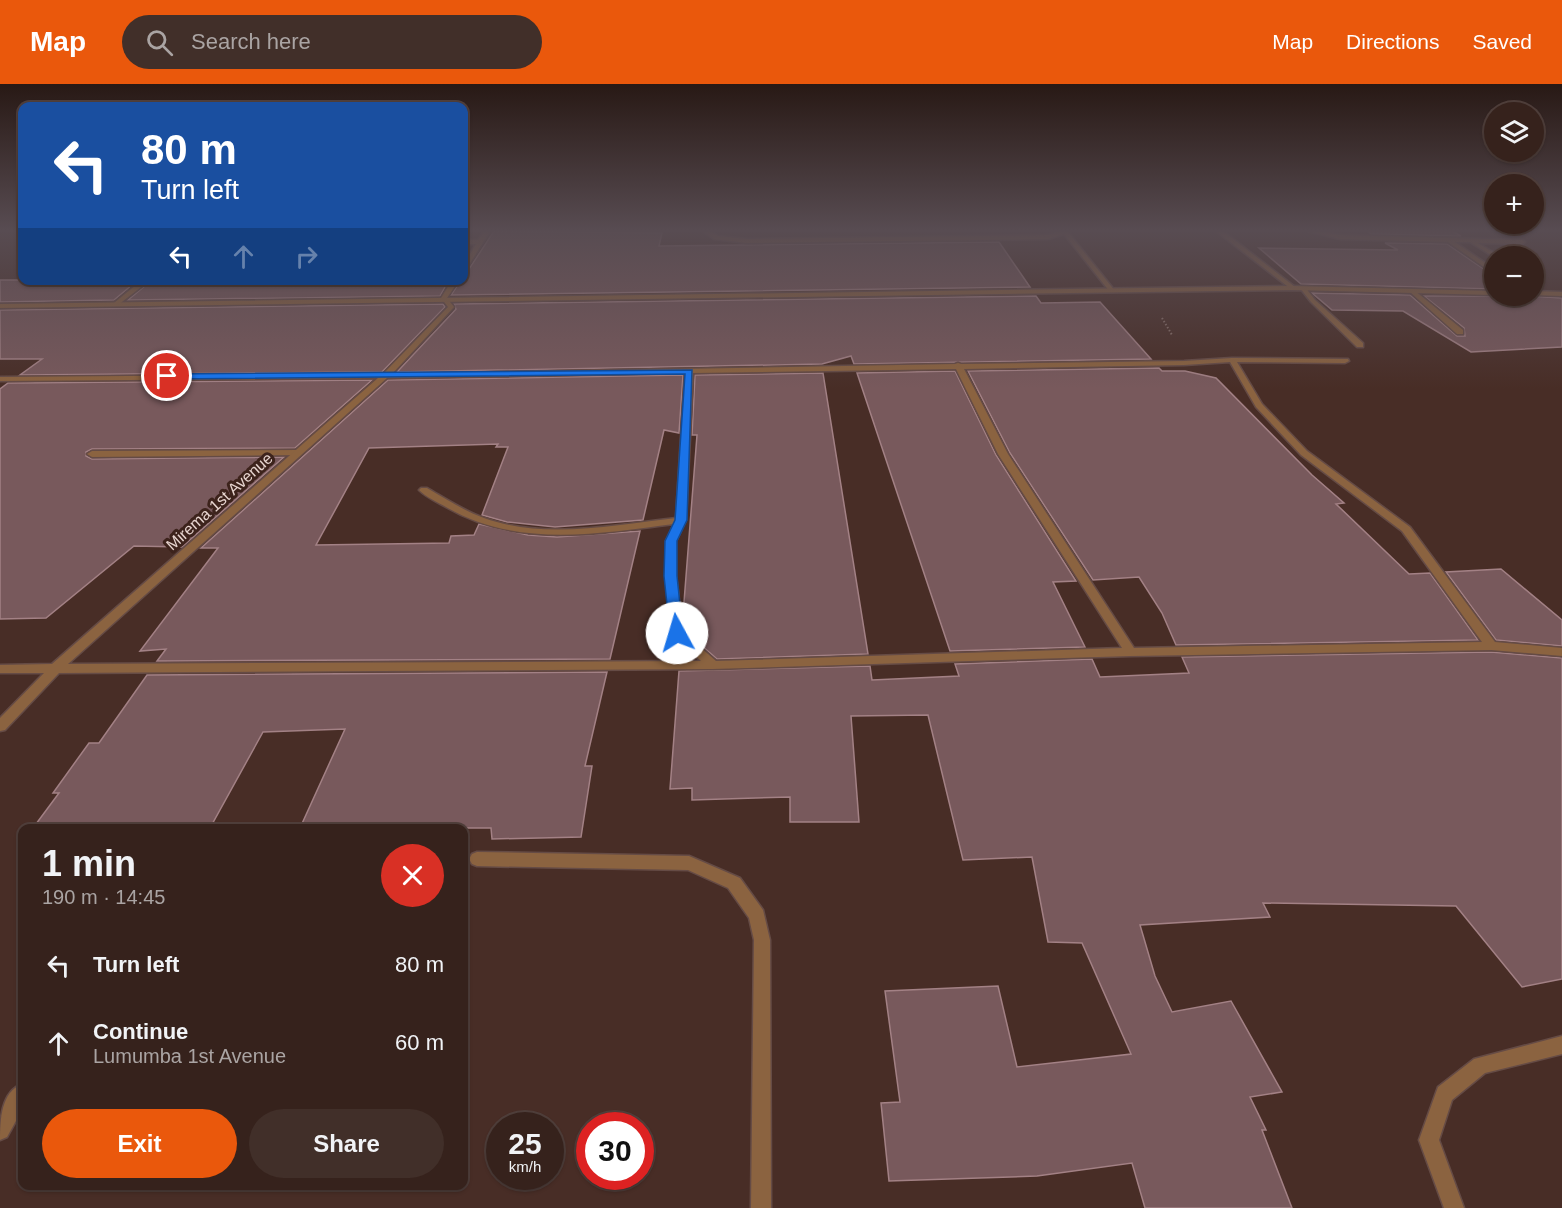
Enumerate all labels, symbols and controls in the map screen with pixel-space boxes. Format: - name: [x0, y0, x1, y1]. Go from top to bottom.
- search box: [122, 15, 542, 69]
- text: Map: [30, 26, 86, 57]
- icon: search: [143, 26, 176, 59]
- text: Search here: [191, 29, 311, 54]
- text: Map: [1272, 30, 1313, 53]
- text: Directions: [1346, 30, 1439, 53]
- text: Saved: [1472, 30, 1532, 53]
- map controls: [1484, 102, 1544, 306]
- button: layers: [1484, 102, 1544, 162]
- icon: left: [42, 126, 120, 204]
- text: 80 m: [141, 126, 237, 173]
- button: +: [1484, 174, 1544, 234]
- text: Turn left: [141, 175, 239, 205]
- icon: left: [164, 240, 197, 273]
- icon: ahead: [227, 240, 260, 273]
- icon: right: [290, 240, 323, 273]
- button: −: [1484, 246, 1544, 306]
- pin: [141, 350, 192, 401]
- icon: arrive: [150, 359, 183, 392]
- street label: Mirema 1st Avenue: [163, 449, 276, 553]
- position arrow: [645, 601, 709, 665]
- text: 1 min: [42, 843, 136, 884]
- button: close: [381, 844, 444, 907]
- text: 190 m · 14:45: [42, 886, 165, 908]
- icon: left: [42, 949, 75, 982]
- text: Turn left: [93, 952, 179, 977]
- text: 80 m: [395, 952, 444, 977]
- text: Continue: [93, 1019, 188, 1044]
- icon: ahead: [42, 1027, 75, 1060]
- text: 60 m: [395, 1030, 444, 1055]
- text: Lumumba 1st Avenue: [93, 1045, 286, 1067]
- button: Exit: [42, 1109, 237, 1178]
- button: Share: [249, 1109, 444, 1178]
- speed limit sign: 30: [576, 1112, 654, 1190]
- text: 25: [508, 1127, 542, 1160]
- text: km/h: [509, 1158, 541, 1175]

